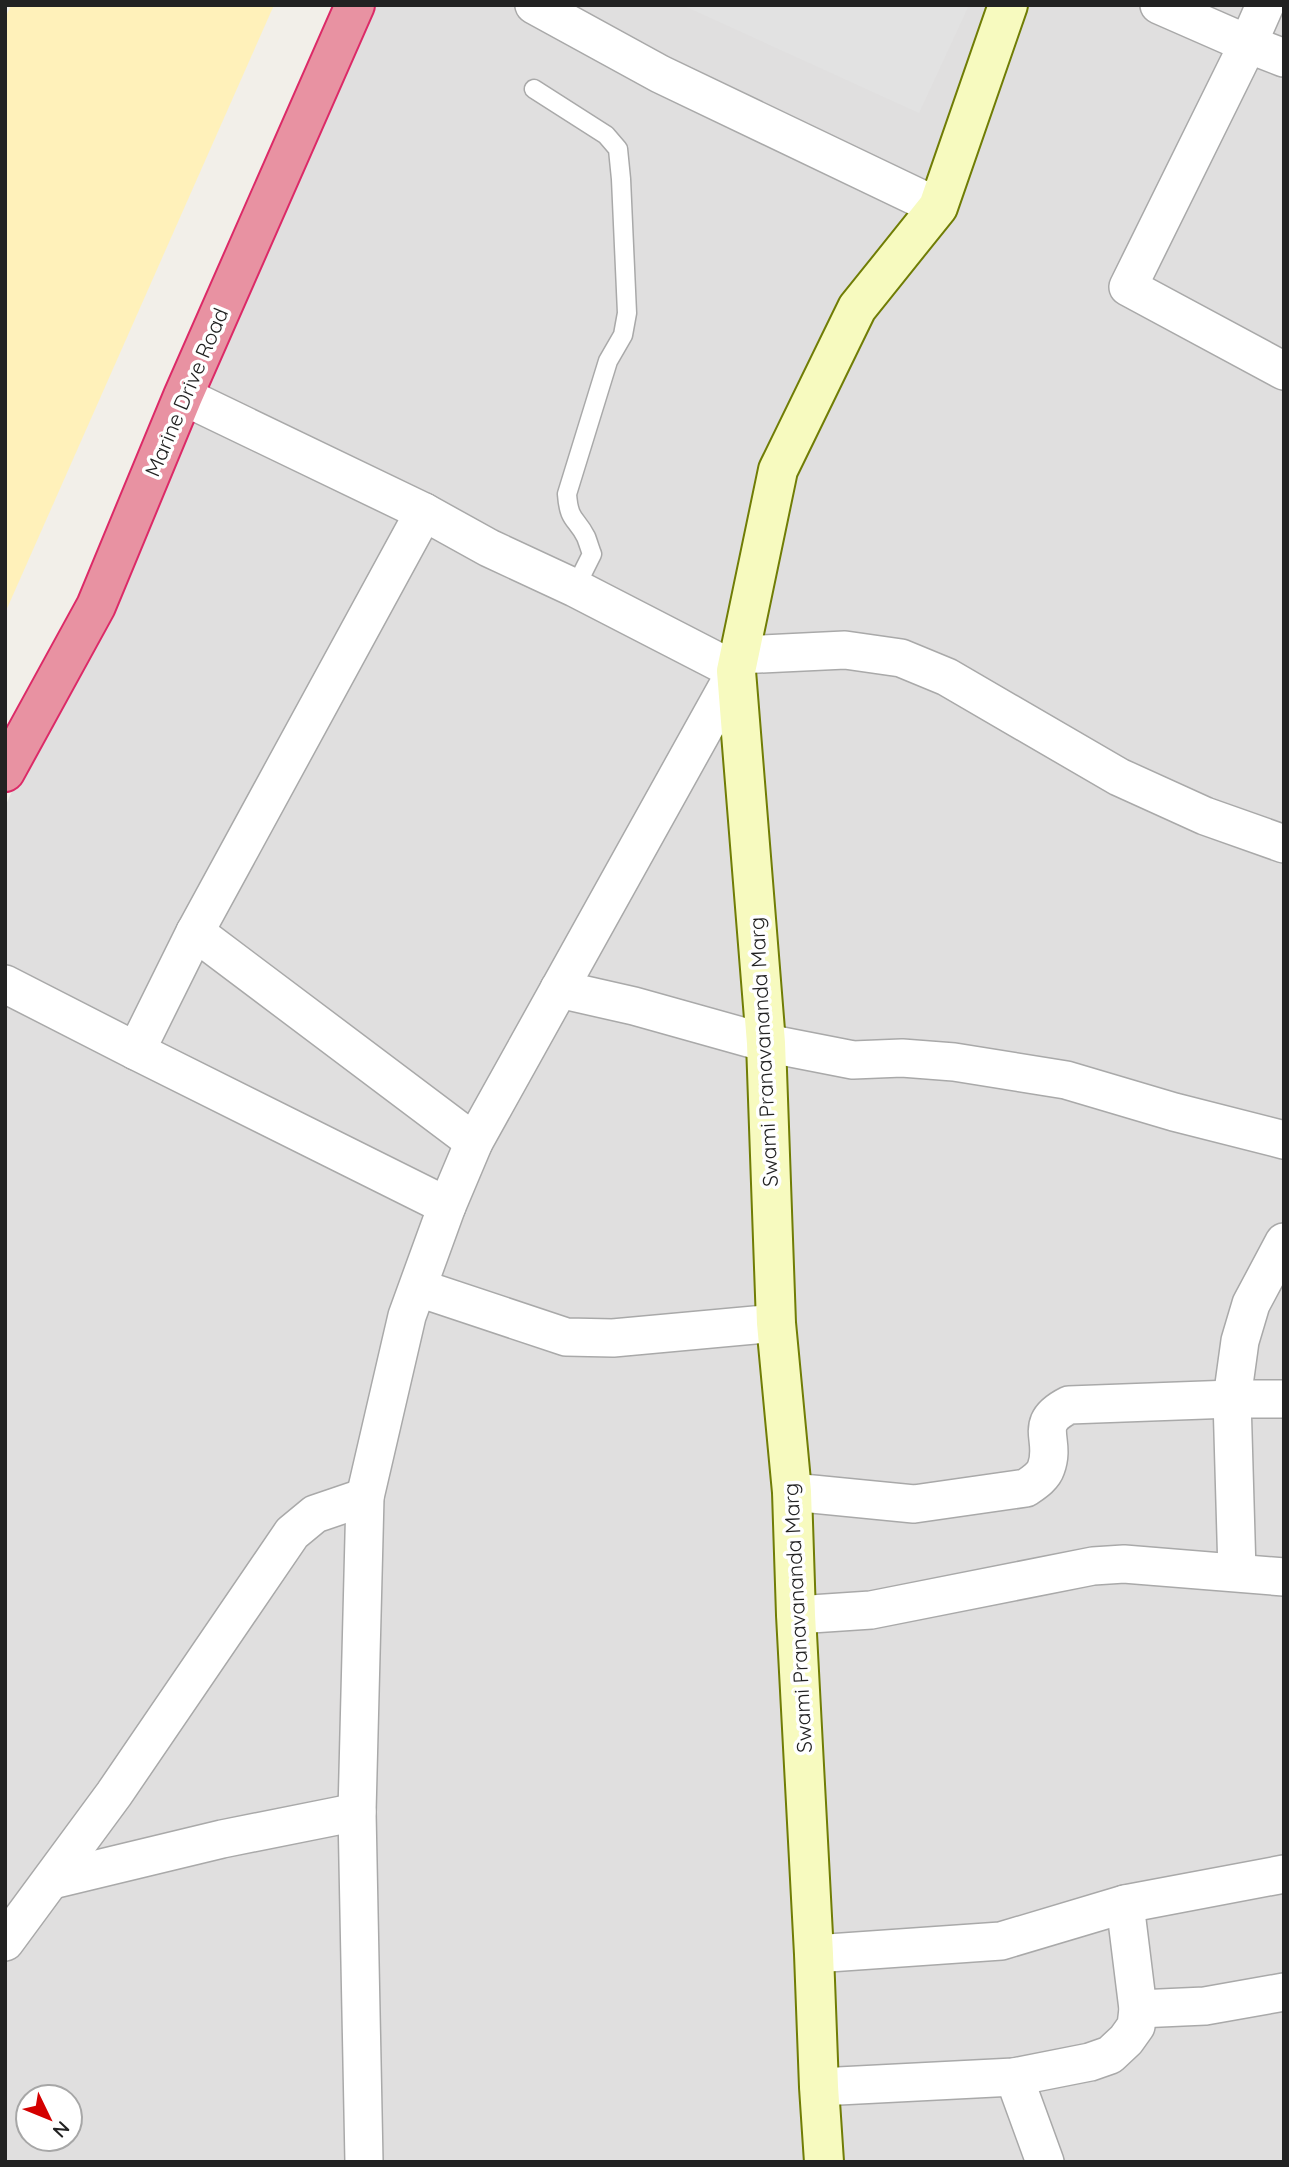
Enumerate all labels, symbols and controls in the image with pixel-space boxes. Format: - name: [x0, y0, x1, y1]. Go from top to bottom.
- street label: Marine Drive Road: [139, 304, 233, 480]
- street label: Swami Pranavananda Marg: [743, 916, 783, 1188]
- street label: Swami Pranavananda Marg: [777, 1482, 817, 1754]
- north arrow: [14, 2083, 84, 2153]
- text: N: [48, 2116, 75, 2143]

